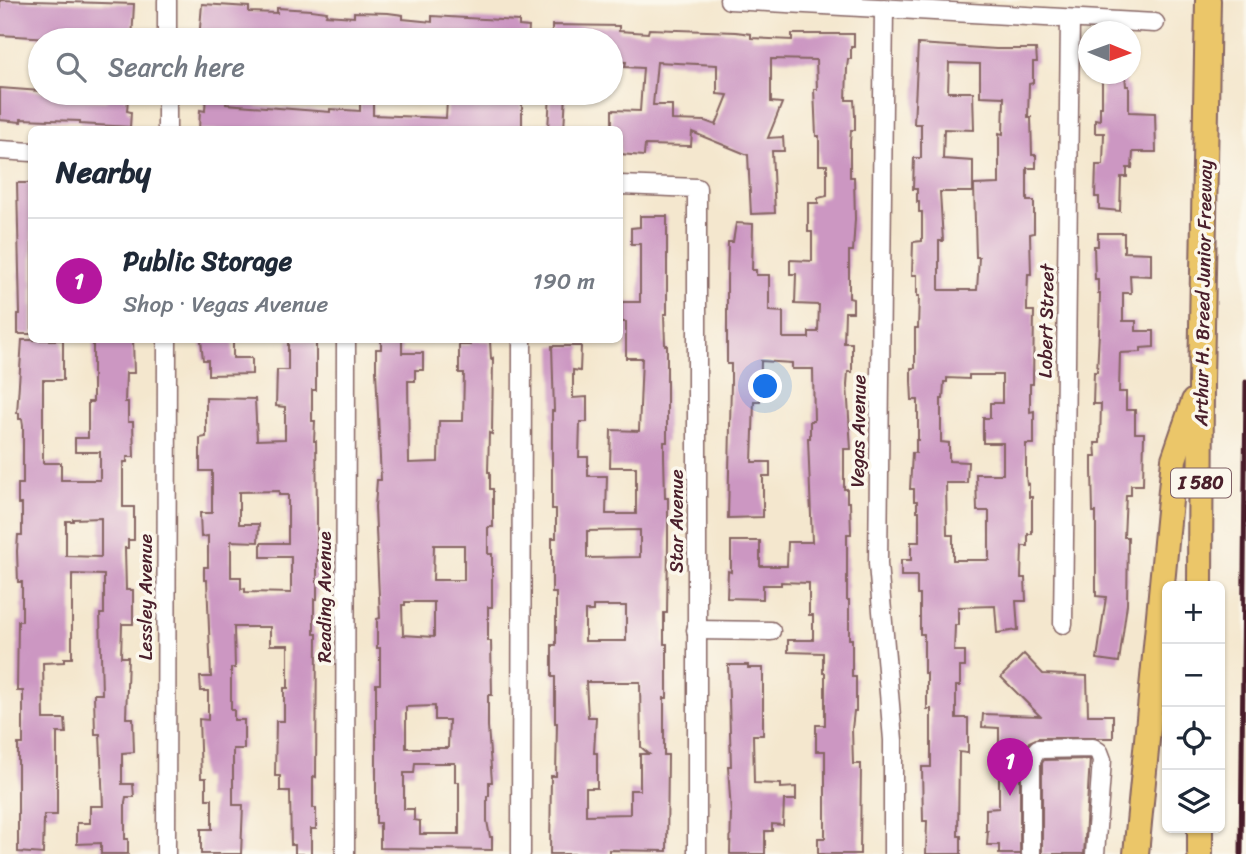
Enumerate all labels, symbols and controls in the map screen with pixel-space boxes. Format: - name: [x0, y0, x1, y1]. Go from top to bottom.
- north arrow: [1078, 21, 1141, 84]
- search box: [28, 28, 623, 105]
- text: Search here: [108, 44, 245, 90]
- icon: search: [52, 48, 90, 86]
- text: Nearby: [56, 145, 151, 199]
- street label: Arthur H. Breed Junior Freeway: [1184, 159, 1222, 428]
- text: Public Storage: [123, 238, 292, 284]
- text: 1: [74, 261, 84, 302]
- text: 190 m: [533, 261, 595, 302]
- street label: Lobert Street: [1029, 262, 1064, 378]
- text: Shop · Vegas Avenue: [123, 284, 328, 325]
- your location: [748, 369, 782, 403]
- street label: Vegas Avenue: [841, 374, 875, 488]
- road number: I 580: [1171, 468, 1231, 498]
- street label: Star Avenue: [660, 469, 693, 573]
- street label: Reading Avenue: [308, 531, 341, 663]
- street label: Lessley Avenue: [129, 533, 162, 660]
- map controls: [1162, 581, 1225, 833]
- button: +: [1162, 581, 1225, 644]
- button: −: [1162, 644, 1225, 707]
- button: locate: [1162, 707, 1225, 770]
- pin: 1: [987, 738, 1033, 796]
- button: layers: [1162, 770, 1225, 833]

